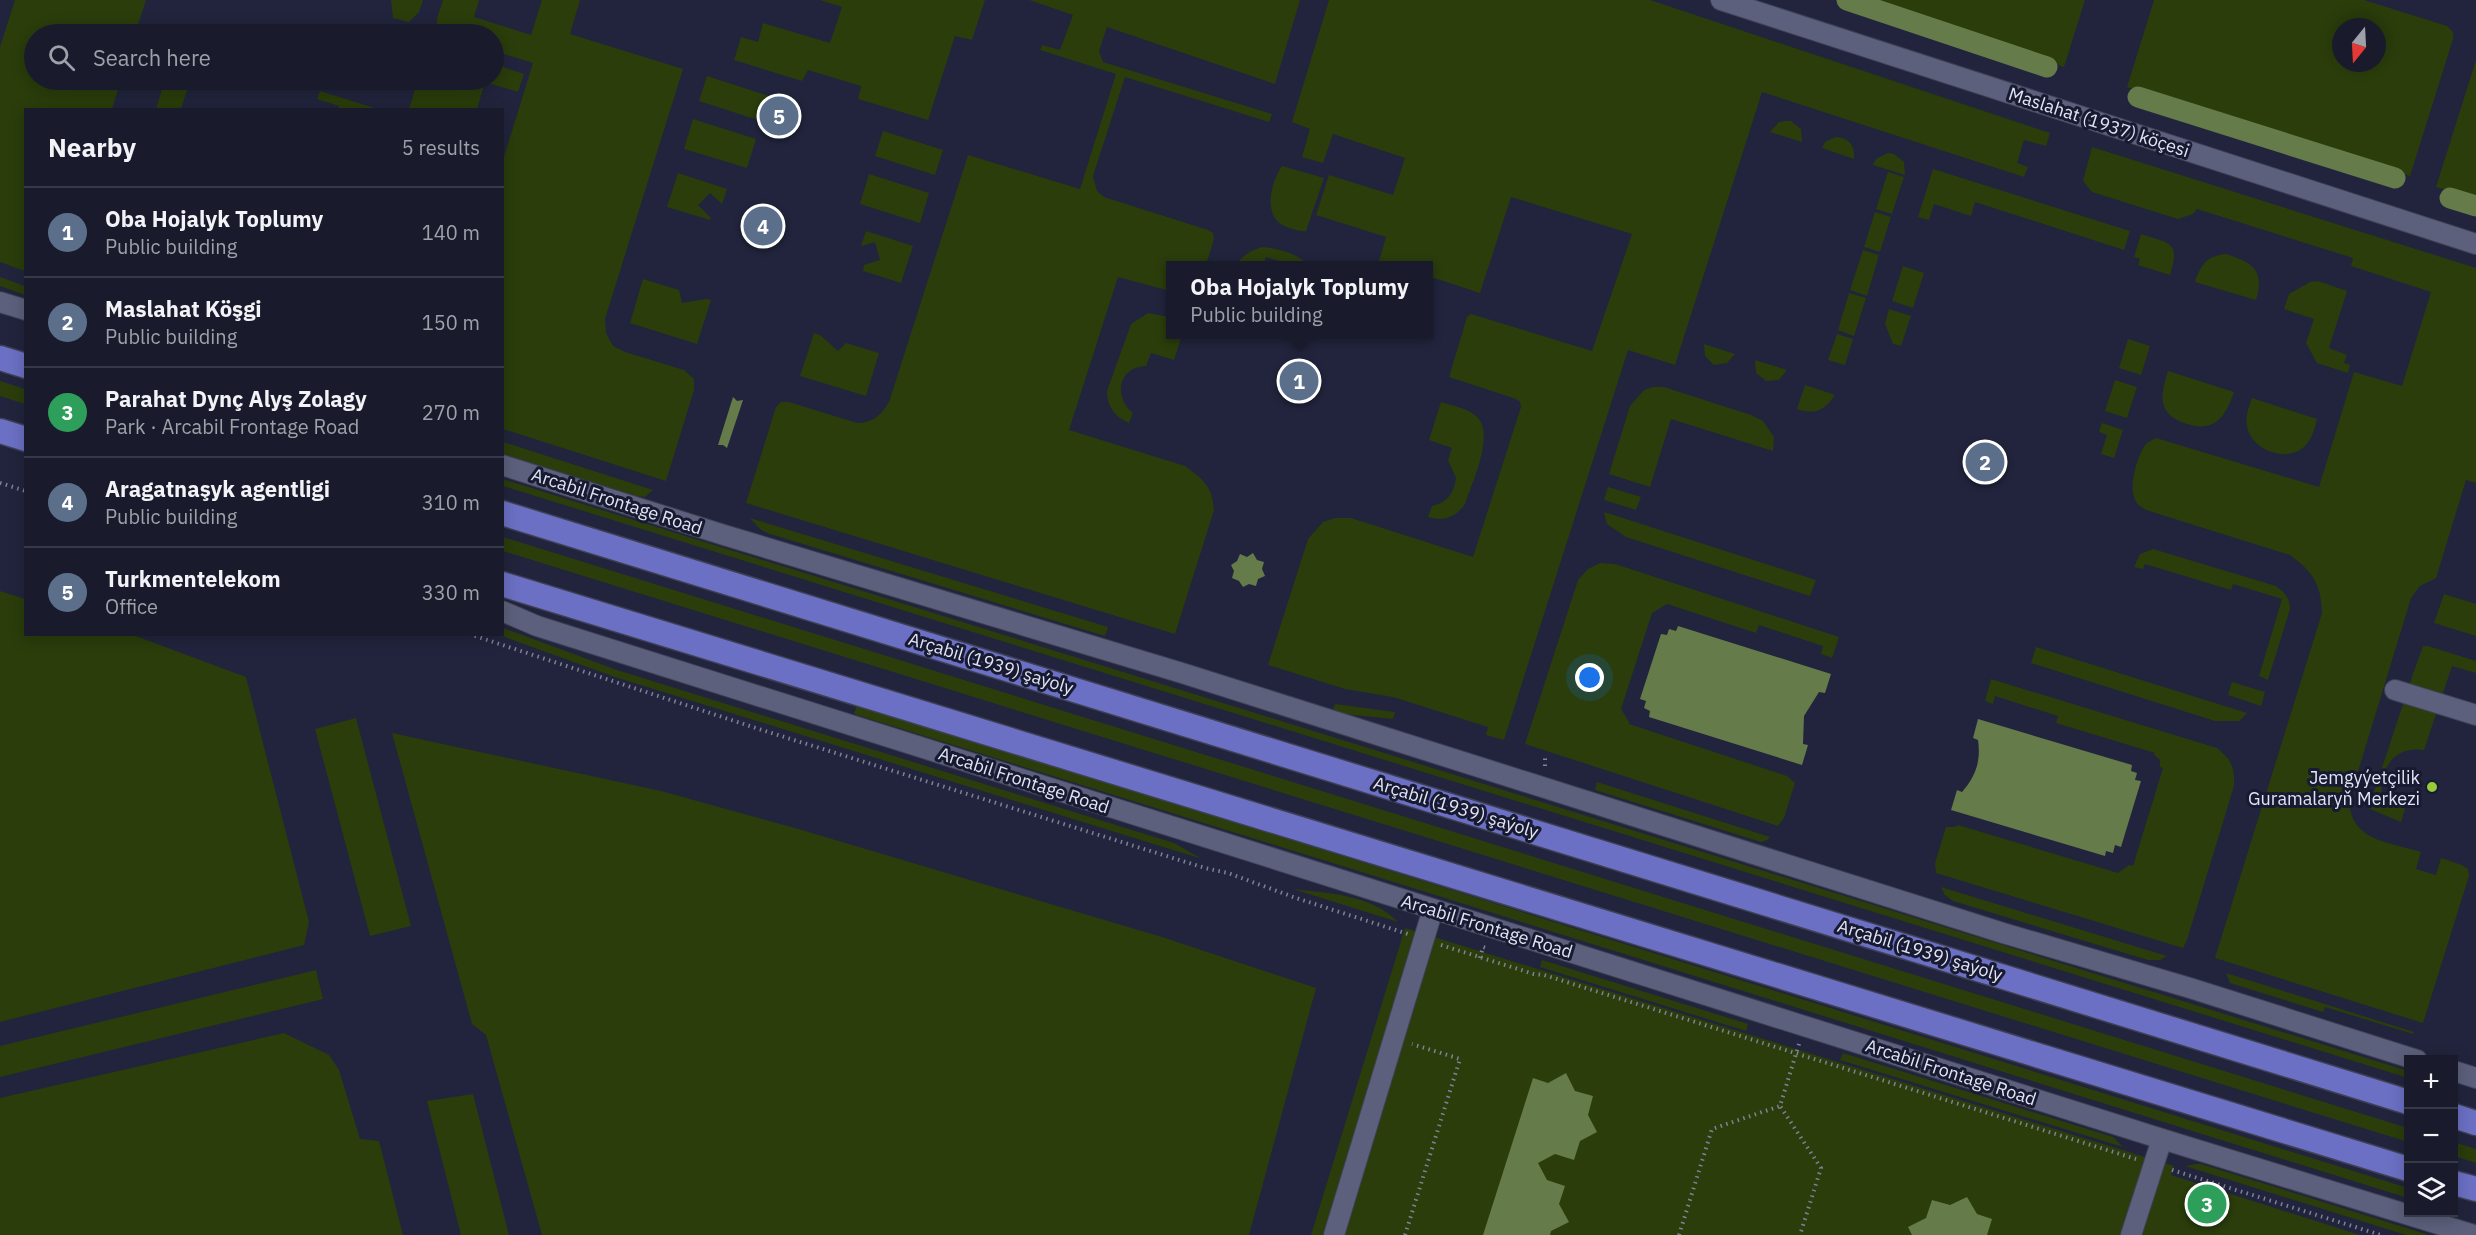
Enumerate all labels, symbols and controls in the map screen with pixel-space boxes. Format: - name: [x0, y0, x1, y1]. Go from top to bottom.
- north arrow: [2332, 18, 2386, 72]
- search box: [24, 24, 504, 90]
- icon: search: [45, 41, 78, 74]
- text: Search here: [93, 43, 211, 72]
- street label: Maslahat (1937) köçesi: [2006, 82, 2192, 162]
- pin: 5: [760, 94, 798, 138]
- text: Nearby: [48, 130, 136, 164]
- text: 5 results: [402, 134, 480, 161]
- text: Oba Hojalyk Toplumy: [105, 204, 323, 233]
- pin: 4: [744, 204, 783, 248]
- text: 1: [62, 219, 74, 246]
- text: 140 m: [422, 219, 480, 246]
- text: Public building: [105, 233, 237, 260]
- popup: [1166, 261, 1433, 339]
- text: Oba Hojalyk Toplumy: [1190, 272, 1409, 301]
- text: Maslahat Köşgi: [105, 294, 262, 323]
- text: Public building: [1190, 301, 1323, 328]
- text: 2: [62, 309, 74, 336]
- text: 150 m: [422, 309, 480, 336]
- text: Public building: [105, 323, 237, 350]
- pin: 1: [1280, 358, 1318, 404]
- text: Parahat Dynç Alyş Zolagy: [105, 384, 367, 413]
- text: 3: [62, 399, 74, 426]
- text: 270 m: [422, 399, 480, 426]
- text: Park · Arcabil Frontage Road: [105, 413, 359, 440]
- pin: 2: [1966, 440, 2004, 484]
- street label: Arcabil Frontage Road: [529, 463, 705, 539]
- text: Aragatnaşyk agentligi: [105, 474, 330, 503]
- text: 4: [62, 489, 74, 516]
- text: 310 m: [422, 489, 480, 516]
- text: Public building: [105, 503, 237, 530]
- text: Turkmentelekom: [105, 564, 281, 593]
- text: 5: [62, 579, 74, 606]
- text: 330 m: [422, 579, 480, 606]
- text: Office: [105, 593, 158, 620]
- street label: Arçabil (1939) şaýoly: [906, 627, 1076, 699]
- your location: [1575, 663, 1604, 692]
- street label: Arcabil Frontage Road: [936, 742, 1112, 818]
- place label: Jemgyýetçilik Guramalaryň Merkezi: [2248, 766, 2421, 810]
- street label: Arçabil (1939) şaýoly: [1371, 771, 1541, 843]
- marker: Jemgyýetçilik Guramalaryň Merkezi: [2425, 780, 2439, 794]
- street label: Arcabil Frontage Road: [1398, 889, 1576, 963]
- street label: Arçabil (1939) şaýoly: [1835, 914, 2005, 986]
- street label: Arcabil Frontage Road: [1863, 1034, 2039, 1110]
- map controls: [2404, 1055, 2458, 1217]
- button: +: [2404, 1055, 2458, 1109]
- button: −: [2404, 1109, 2458, 1163]
- button: layers: [2404, 1163, 2458, 1217]
- pin: 3: [2188, 1182, 2226, 1226]

